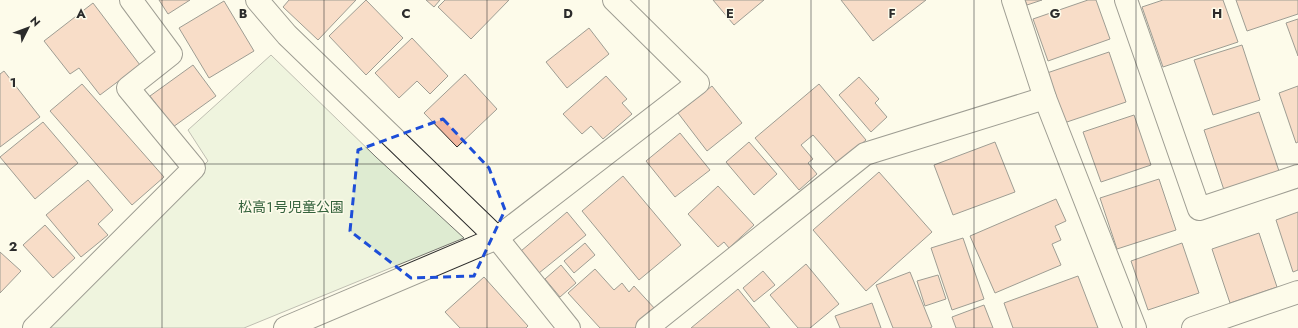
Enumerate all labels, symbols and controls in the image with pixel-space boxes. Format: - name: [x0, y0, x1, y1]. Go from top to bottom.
- text: A: [75, 4, 86, 23]
- text: B: [239, 4, 248, 23]
- text: C: [401, 4, 411, 23]
- text: D: [563, 4, 573, 23]
- text: E: [726, 4, 734, 23]
- text: F: [888, 4, 896, 23]
- text: G: [1050, 4, 1061, 23]
- text: H: [1212, 4, 1222, 23]
- north arrow: [8, 8, 48, 48]
- text: N: [27, 13, 44, 30]
- text: 1: [10, 73, 16, 92]
- park label: 松高１号児童公園: [238, 197, 344, 217]
- text: 2: [9, 237, 17, 256]

